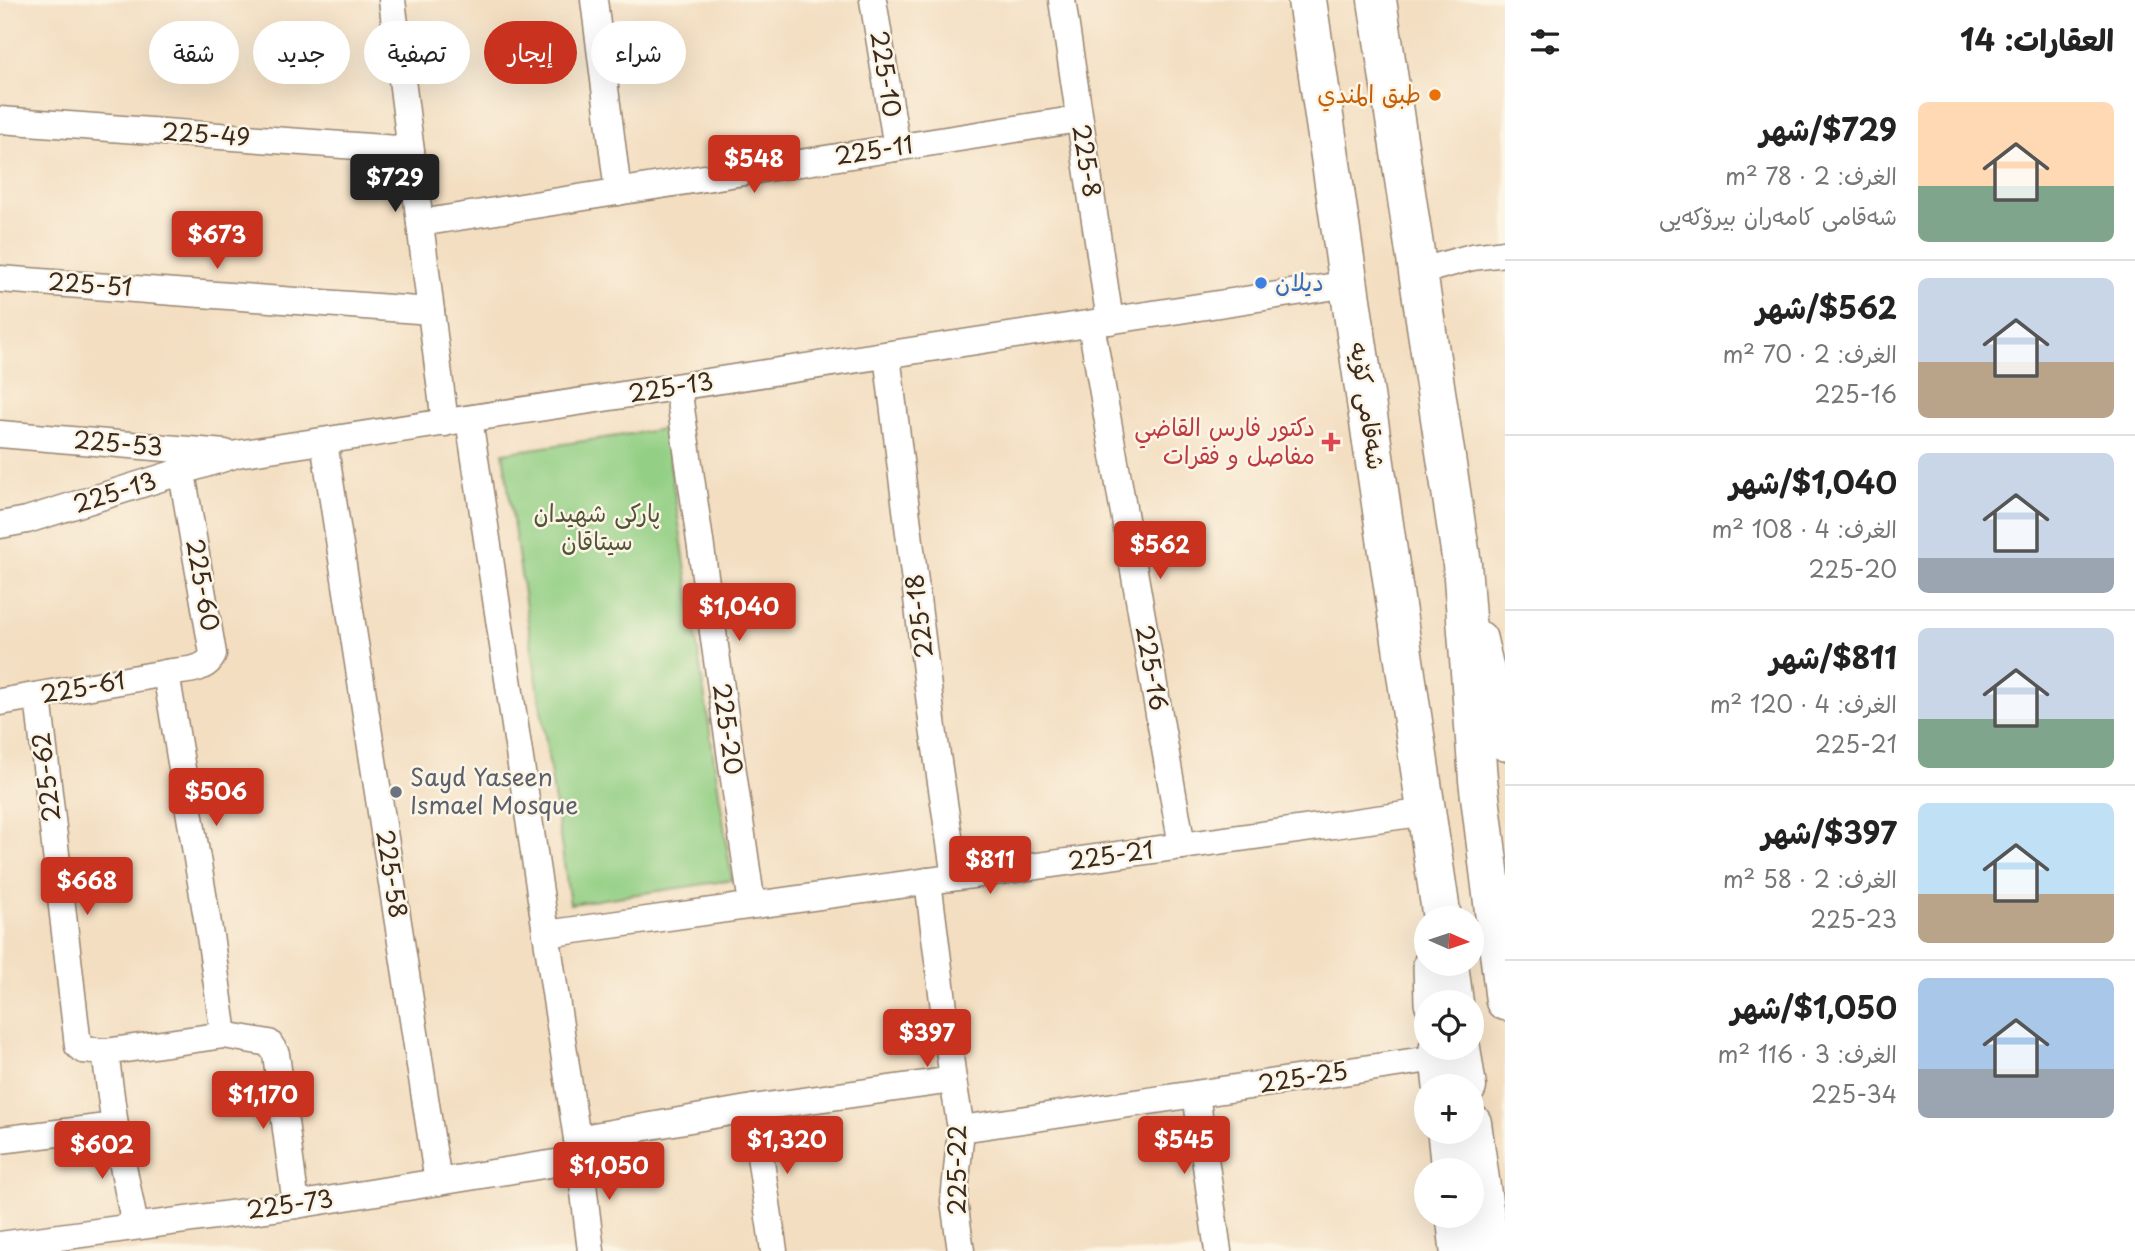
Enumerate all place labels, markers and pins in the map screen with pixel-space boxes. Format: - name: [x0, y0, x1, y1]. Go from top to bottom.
- place label: طبق المندي: [1317, 75, 1421, 112]
- marker: طبق المندي: [1427, 87, 1443, 103]
- pin: $548: [713, 136, 795, 195]
- pin: $729: [354, 154, 436, 214]
- pin: $673: [176, 212, 258, 271]
- place label: دیلان: [1275, 263, 1324, 299]
- marker: دیلان: [1253, 275, 1269, 291]
- place label: دكتور فارس القاضي مفاصل و فقرات: [1134, 408, 1315, 472]
- marker: دكتور فارس القاضي مفاصل و فقرات: [1321, 432, 1341, 452]
- pin: $562: [1119, 522, 1201, 581]
- pin: $1,040: [682, 584, 796, 643]
- place label: Sayd Yaseen Ismael Mosque: [410, 758, 578, 822]
- pin: $506: [175, 768, 257, 828]
- marker: Sayd Yaseen Ismael Mosque: [388, 784, 404, 800]
- pin: $811: [949, 836, 1031, 896]
- pin: $668: [46, 858, 128, 917]
- pin: $397: [886, 1010, 968, 1069]
- pin: $1,170: [206, 1072, 320, 1131]
- pin: $1,320: [730, 1116, 844, 1176]
- pin: $545: [1143, 1116, 1225, 1176]
- pin: $602: [61, 1122, 143, 1181]
- pin: $1,050: [552, 1142, 666, 1202]

